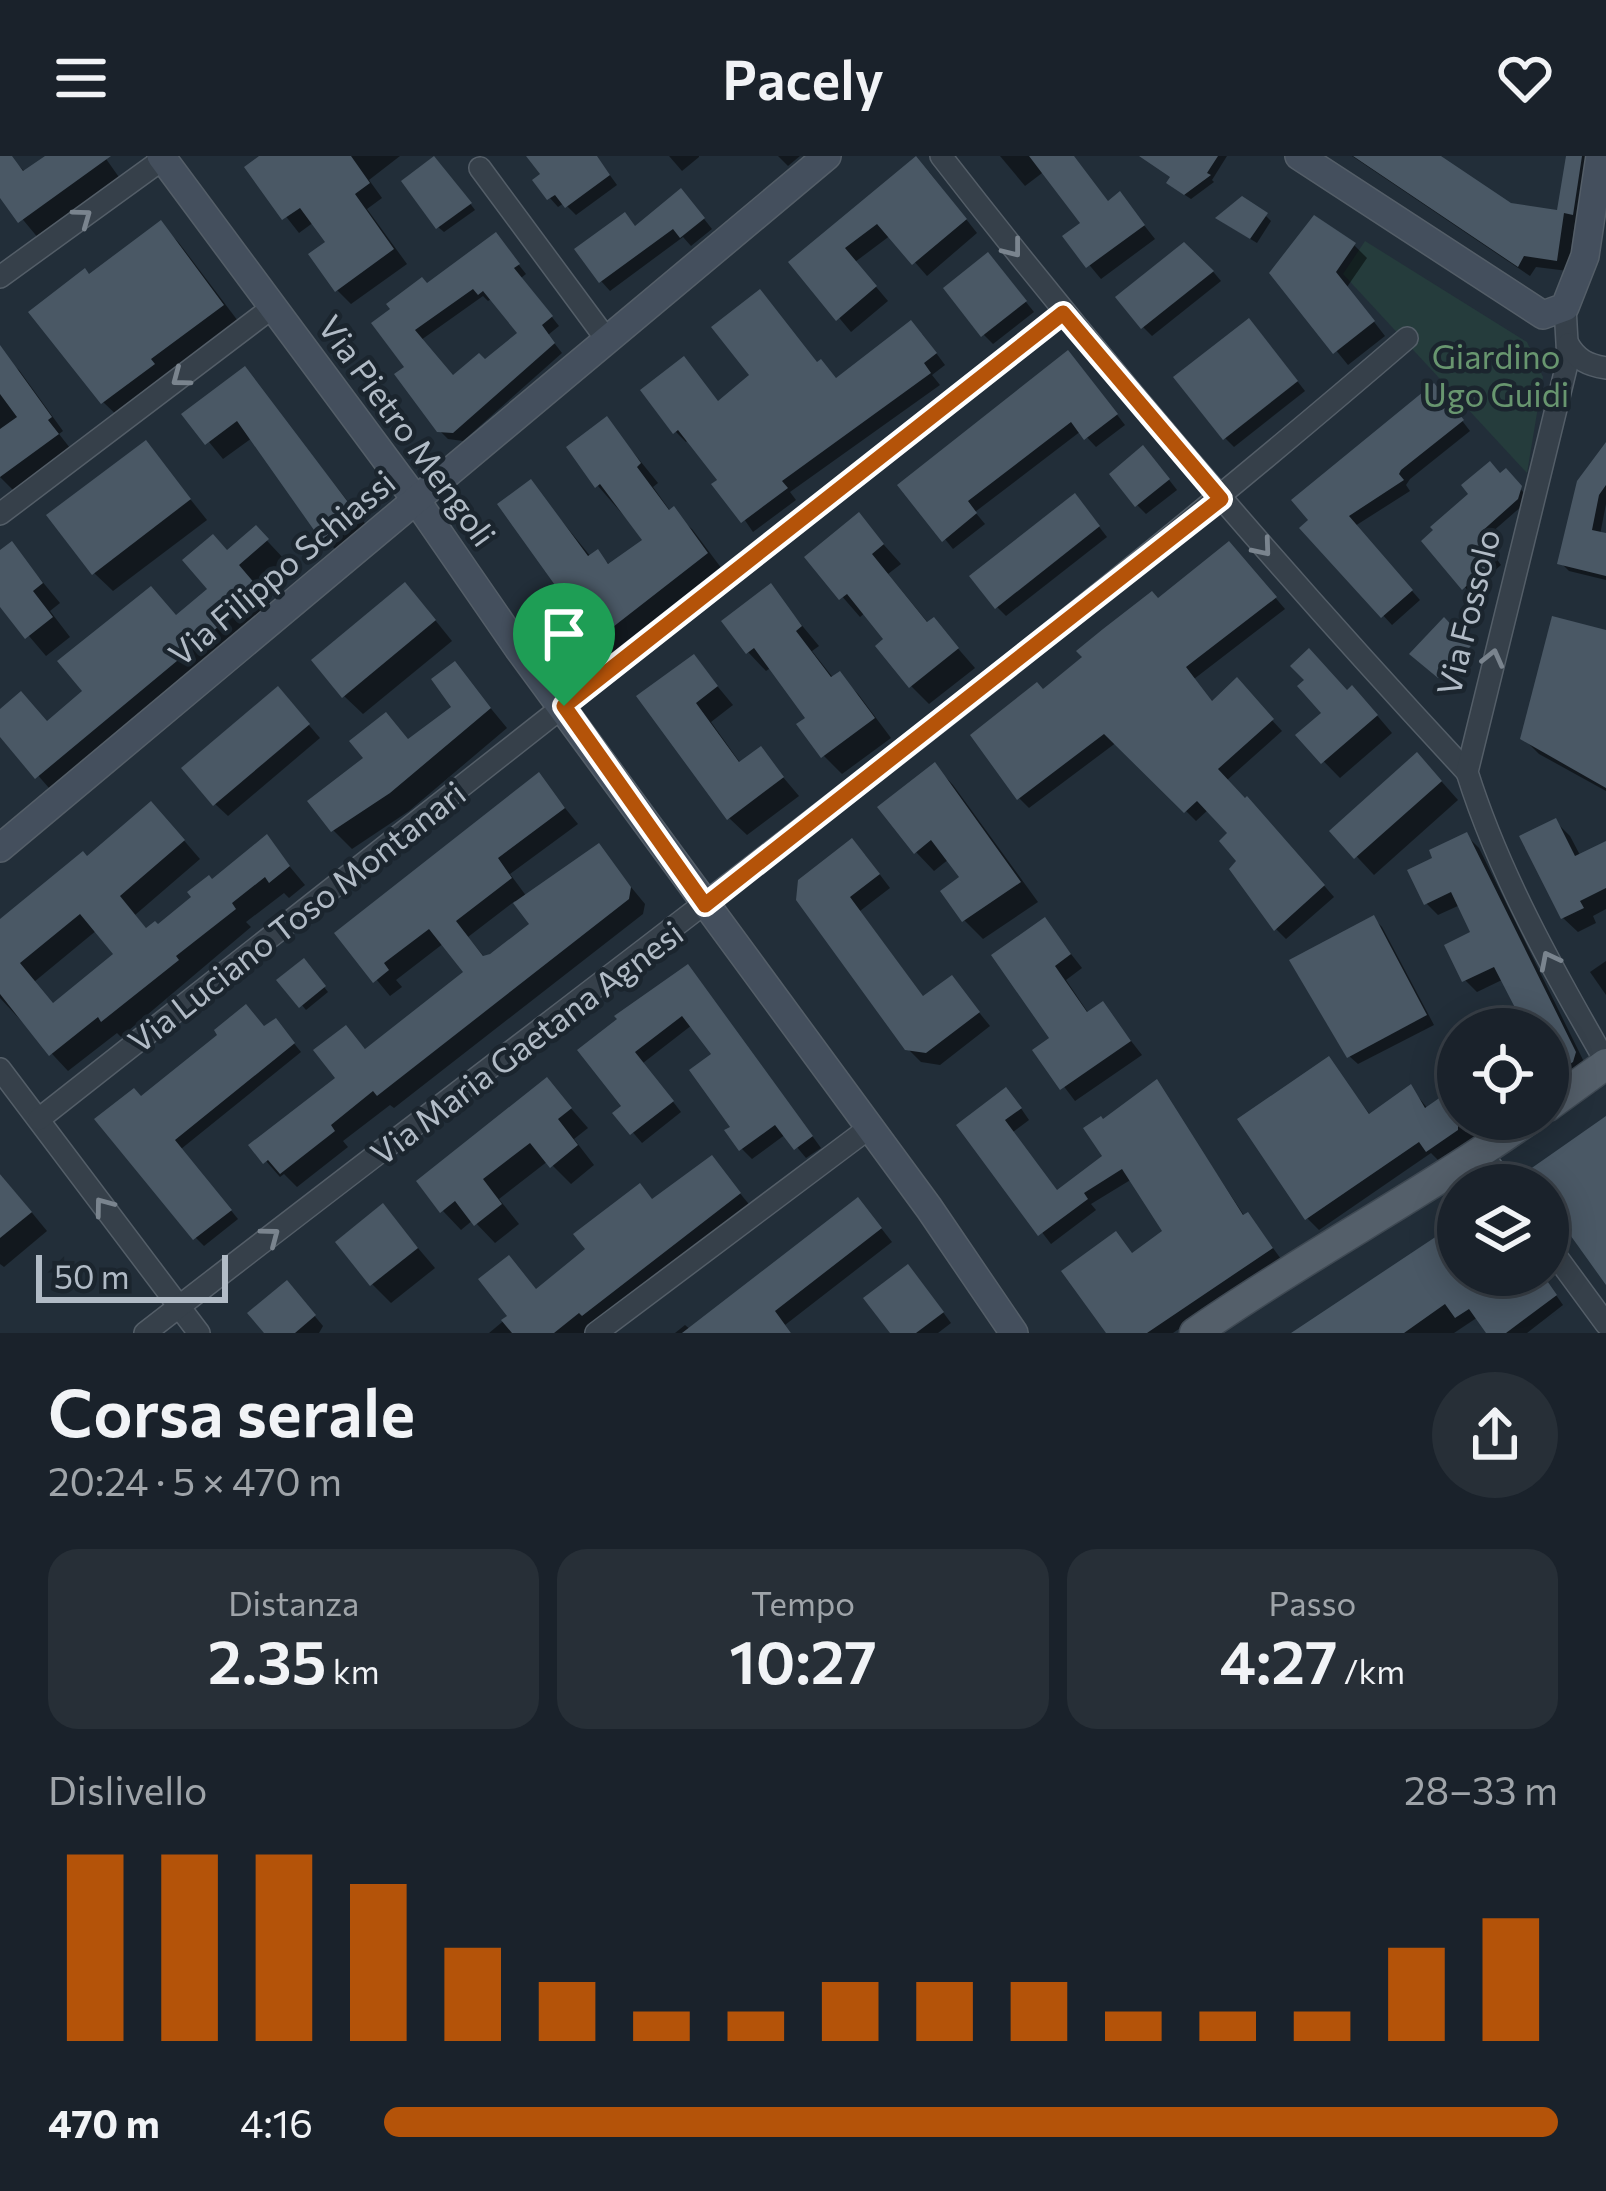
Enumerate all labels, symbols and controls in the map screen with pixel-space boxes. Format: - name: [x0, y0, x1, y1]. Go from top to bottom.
- icon: menu: [48, 45, 114, 111]
- text: Pacely: [722, 45, 884, 111]
- icon: heart: [1492, 45, 1558, 111]
- one-way arrow: [70, 209, 91, 231]
- one-way arrow: [999, 235, 1020, 257]
- street label: Via Pietro Mengoli: [311, 307, 505, 553]
- park label: Giardino Ugo Guidi: [1423, 335, 1569, 414]
- one-way arrow: [171, 363, 193, 385]
- street label: Via Filippo Schiassi: [159, 460, 403, 674]
- street label: Via Fossolo: [1427, 525, 1507, 699]
- one-way arrow: [1248, 534, 1270, 556]
- pin: [513, 583, 615, 706]
- icon: arrive: [531, 601, 597, 667]
- one-way arrow: [1478, 648, 1503, 669]
- street label: Via Luciano Toso Montanari: [119, 772, 473, 1060]
- street label: Via Maria Gaetana Agnesi: [362, 911, 690, 1173]
- one-way arrow: [1540, 951, 1563, 972]
- map controls: [1437, 1008, 1569, 1296]
- button: locate: [1437, 1008, 1569, 1140]
- button: layers: [1437, 1164, 1569, 1296]
- one-way arrow: [96, 1197, 118, 1219]
- one-way arrow: [257, 1229, 279, 1250]
- scale bar: [36, 1249, 228, 1302]
- text: 50 m: [54, 1255, 130, 1296]
- text: Corsa serale: [48, 1370, 415, 1451]
- button: share: [1432, 1372, 1558, 1498]
- text: 20:24 · 5 × 470 m: [48, 1456, 342, 1504]
- text: Distanza: [228, 1582, 359, 1623]
- text: Tempo: [751, 1582, 855, 1623]
- text: Passo: [1268, 1582, 1356, 1623]
- text: 2.35: [208, 1623, 326, 1696]
- text: 10:27: [729, 1623, 877, 1696]
- text: 4:27: [1220, 1623, 1337, 1696]
- text: km: [326, 1650, 379, 1691]
- text: /km: [1337, 1650, 1405, 1691]
- text: Dislivello: [48, 1765, 207, 1813]
- text: 28–33 m: [1404, 1765, 1558, 1813]
- text: 470 m: [48, 2098, 160, 2146]
- text: 4:16: [240, 2098, 313, 2146]

